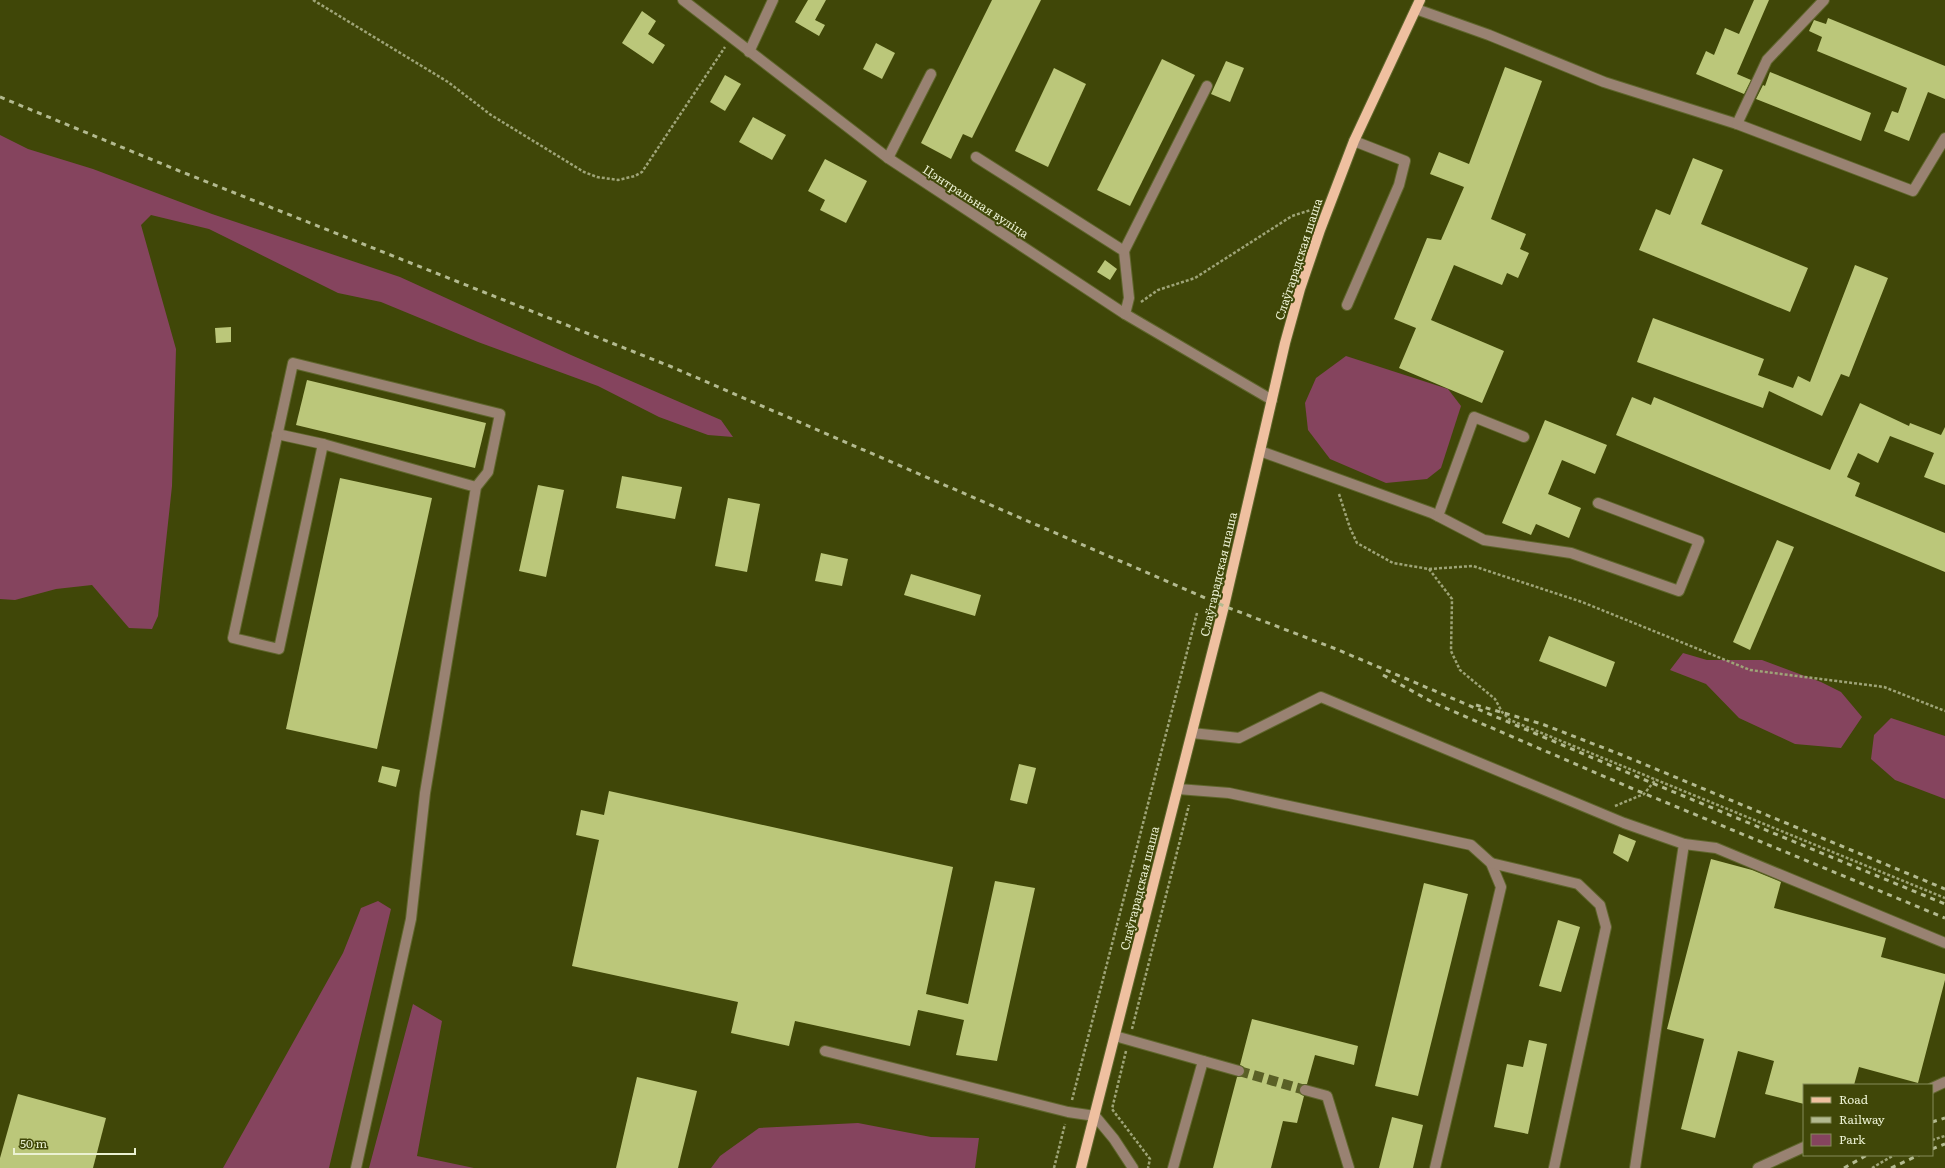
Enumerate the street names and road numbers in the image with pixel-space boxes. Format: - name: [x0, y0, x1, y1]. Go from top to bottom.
- street label: Цэнтральная вуліца: [919, 160, 1033, 242]
- street label: Слаўгарадская шаша: [1270, 195, 1326, 322]
- street label: Слаўгарадская шаша: [1195, 509, 1241, 638]
- street label: Слаўгарадская шаша: [1115, 824, 1163, 952]

